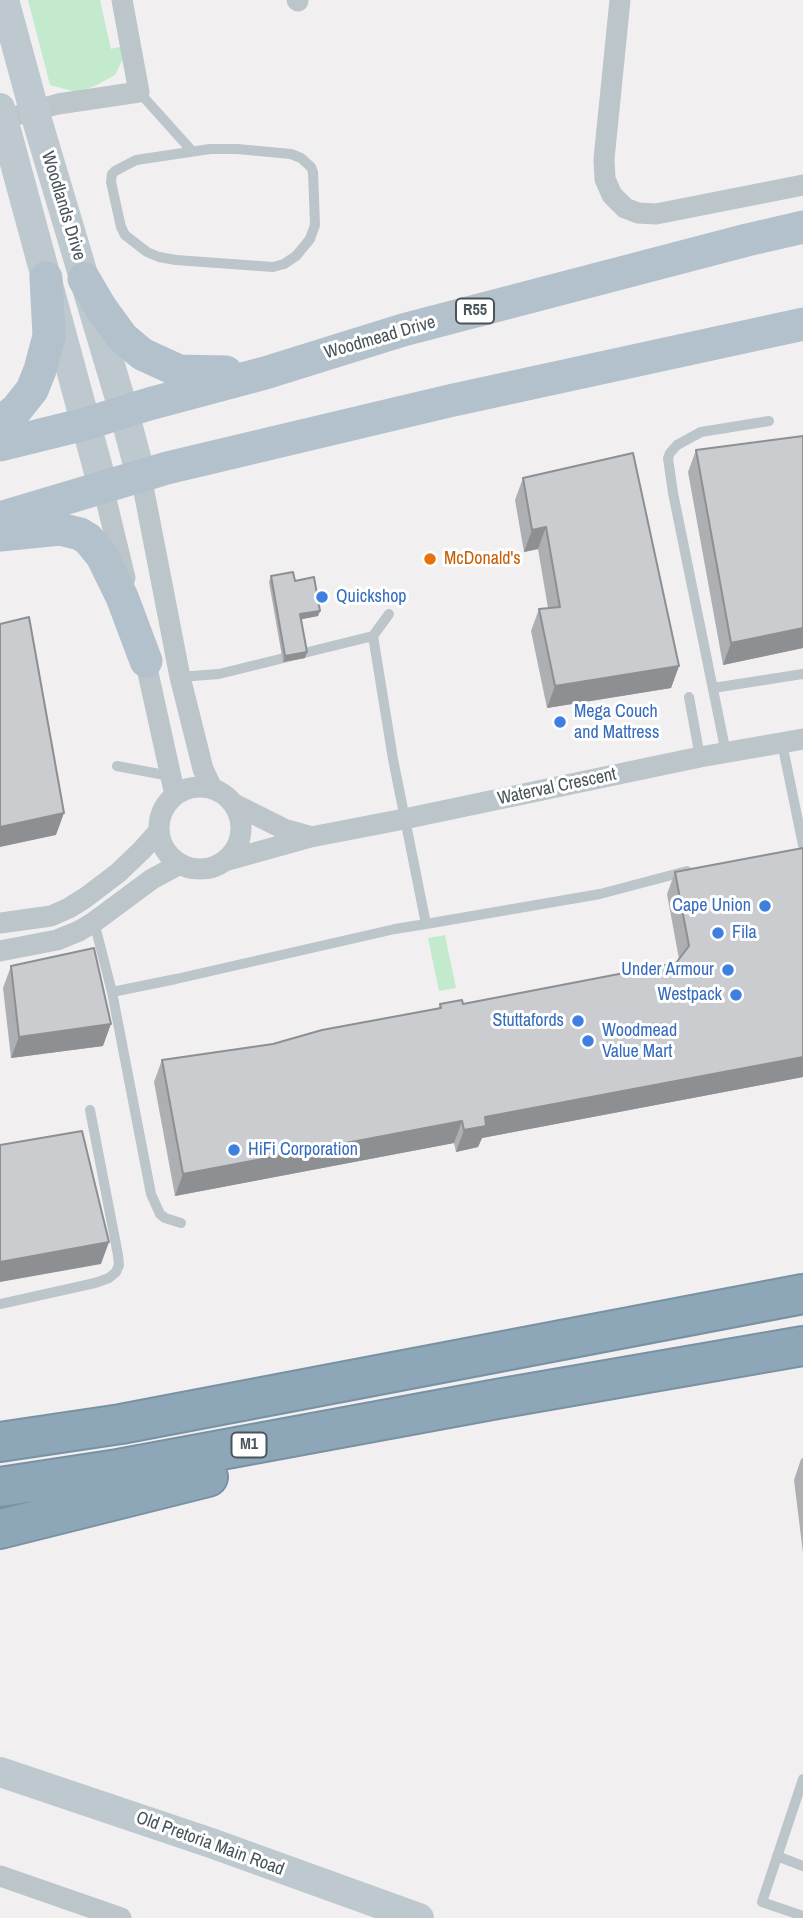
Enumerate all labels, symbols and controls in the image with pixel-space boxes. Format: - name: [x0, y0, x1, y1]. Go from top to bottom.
- street label: Woodlands Drive: [36, 149, 90, 263]
- road number: R55: [456, 298, 494, 324]
- street label: Woodmead Drive: [322, 312, 438, 364]
- place label: McDonald's: [444, 548, 521, 570]
- marker: McDonald's: [422, 551, 438, 567]
- place label: Quickshop: [336, 586, 407, 608]
- marker: Quickshop: [314, 589, 330, 605]
- place label: Mega Couch and Mattress: [574, 701, 659, 744]
- marker: Mega Couch and Mattress: [552, 714, 568, 730]
- street label: Waterval Crescent: [496, 764, 618, 810]
- place label: Cape Union: [672, 895, 751, 917]
- marker: Cape Union: [757, 898, 773, 914]
- place label: Fila: [732, 922, 757, 944]
- marker: Fila: [710, 925, 726, 941]
- place label: Under Armour: [621, 959, 714, 981]
- marker: Under Armour: [720, 962, 736, 978]
- place label: Westpack: [657, 984, 722, 1006]
- marker: Westpack: [728, 987, 744, 1003]
- place label: Stuttafords: [493, 1010, 564, 1032]
- marker: Stuttafords: [570, 1013, 586, 1029]
- place label: Woodmead Value Mart: [602, 1020, 677, 1062]
- marker: Woodmead Value Mart: [580, 1033, 596, 1049]
- place label: HiFi Corporation: [248, 1139, 358, 1161]
- marker: HiFi Corporation: [226, 1142, 242, 1158]
- road number: M1: [232, 1432, 266, 1457]
- street label: Old Pretoria Main Road: [133, 1807, 287, 1881]

